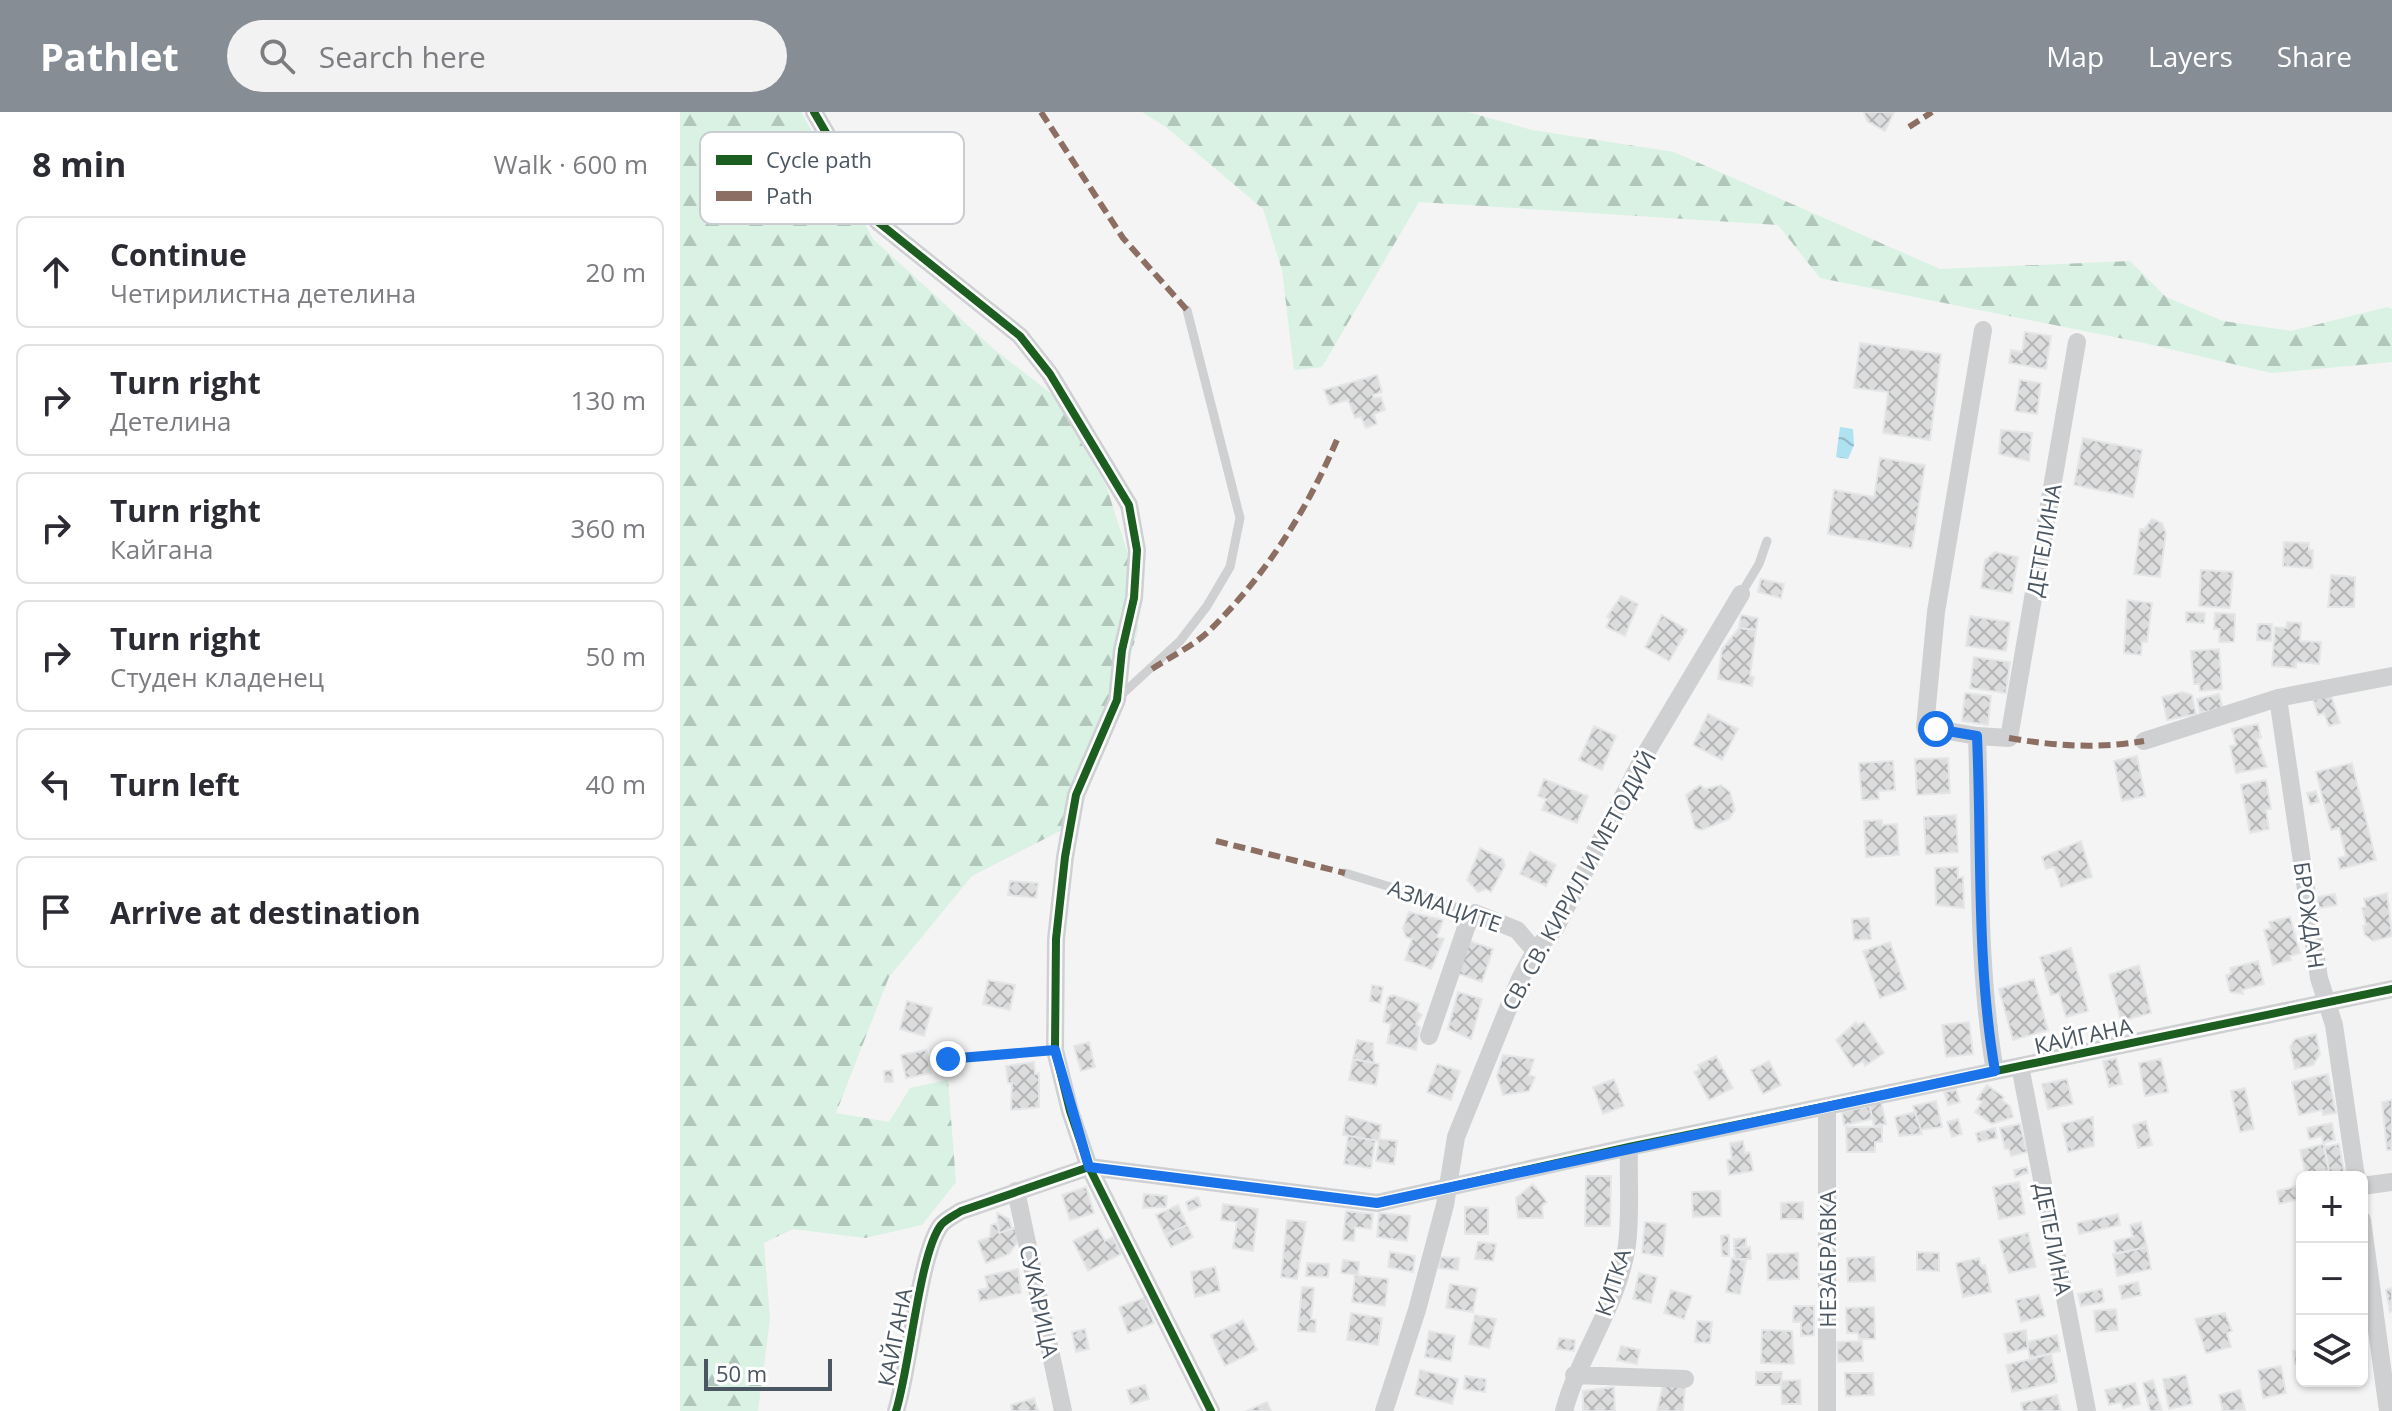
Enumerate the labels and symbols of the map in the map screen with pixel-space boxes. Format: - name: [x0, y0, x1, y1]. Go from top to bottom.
- legend: [700, 132, 964, 224]
- text: Cycle path: [766, 144, 872, 174]
- text: Path: [766, 180, 813, 210]
- street label: ДЕТЕЛИНА: [2018, 481, 2068, 599]
- route start: [1918, 711, 1954, 747]
- street label: СВ. СВ. КИРИЛ И МЕТОДИЙ: [1494, 745, 1662, 1015]
- street label: БРОЖДАН: [2288, 860, 2332, 970]
- street label: АЗМАЦИТЕ: [1384, 872, 1506, 938]
- street label: КАЙГАНА: [2031, 1010, 2135, 1060]
- route end: [930, 1041, 966, 1077]
- street label: ДЕТЕЛИНА: [2028, 1180, 2080, 1298]
- street label: НЕЗАБРАВКА: [1812, 1190, 1842, 1328]
- street label: СУКАРИЦА: [1013, 1242, 1067, 1360]
- street label: КИТКА: [1587, 1244, 1637, 1320]
- street label: КАЙГАНА: [870, 1285, 918, 1389]
- scale bar: [704, 1355, 832, 1391]

